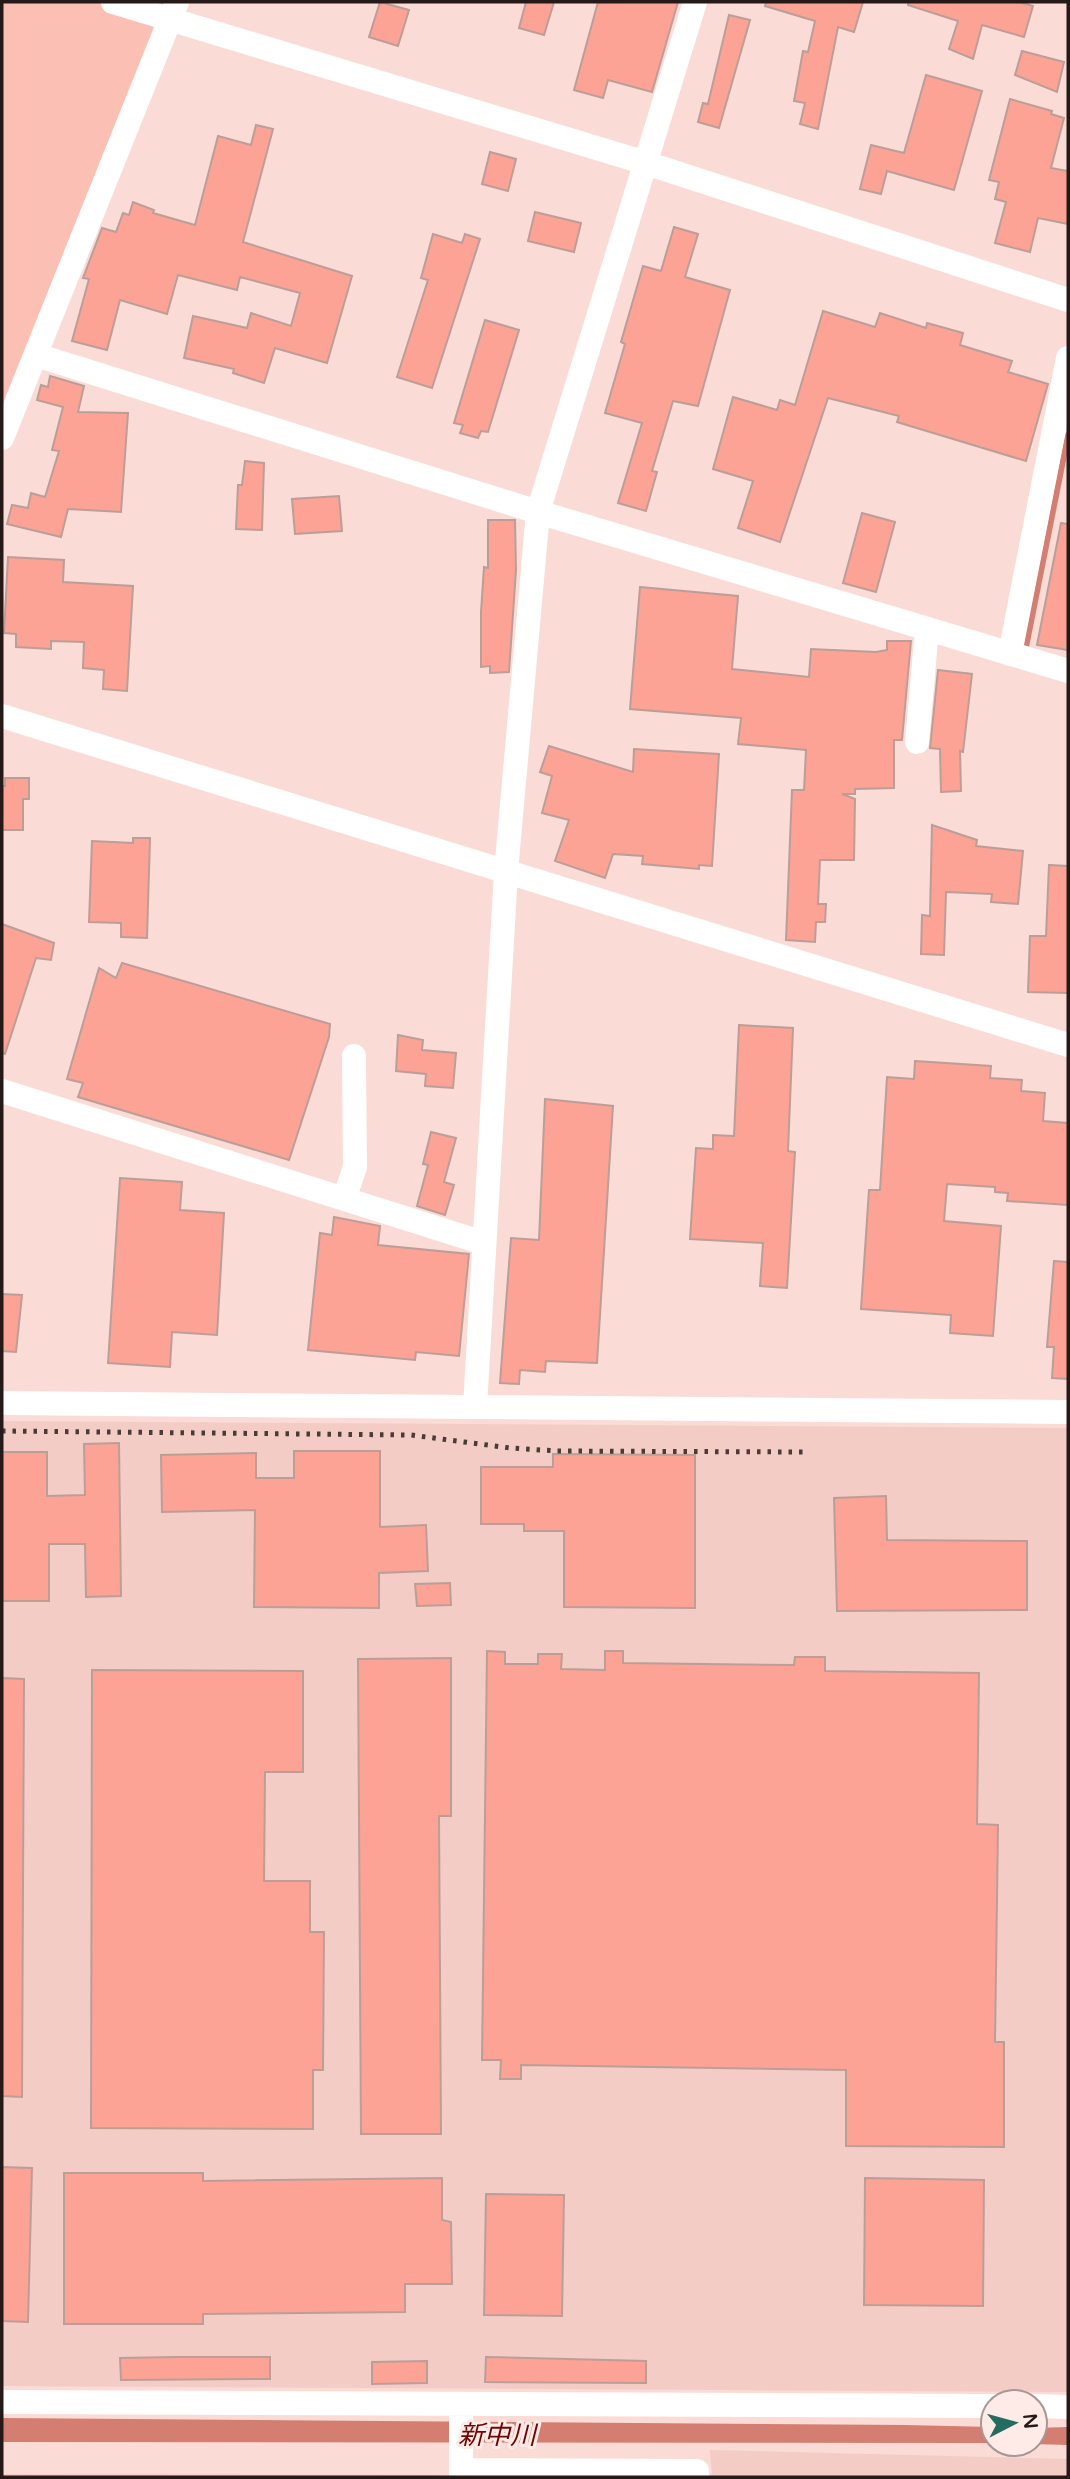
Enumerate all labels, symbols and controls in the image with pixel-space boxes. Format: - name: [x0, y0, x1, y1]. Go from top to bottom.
- north arrow: [979, 2388, 1049, 2458]
- text: N: [1018, 2413, 1042, 2430]
- water label: 新中川: [458, 2420, 539, 2451]

